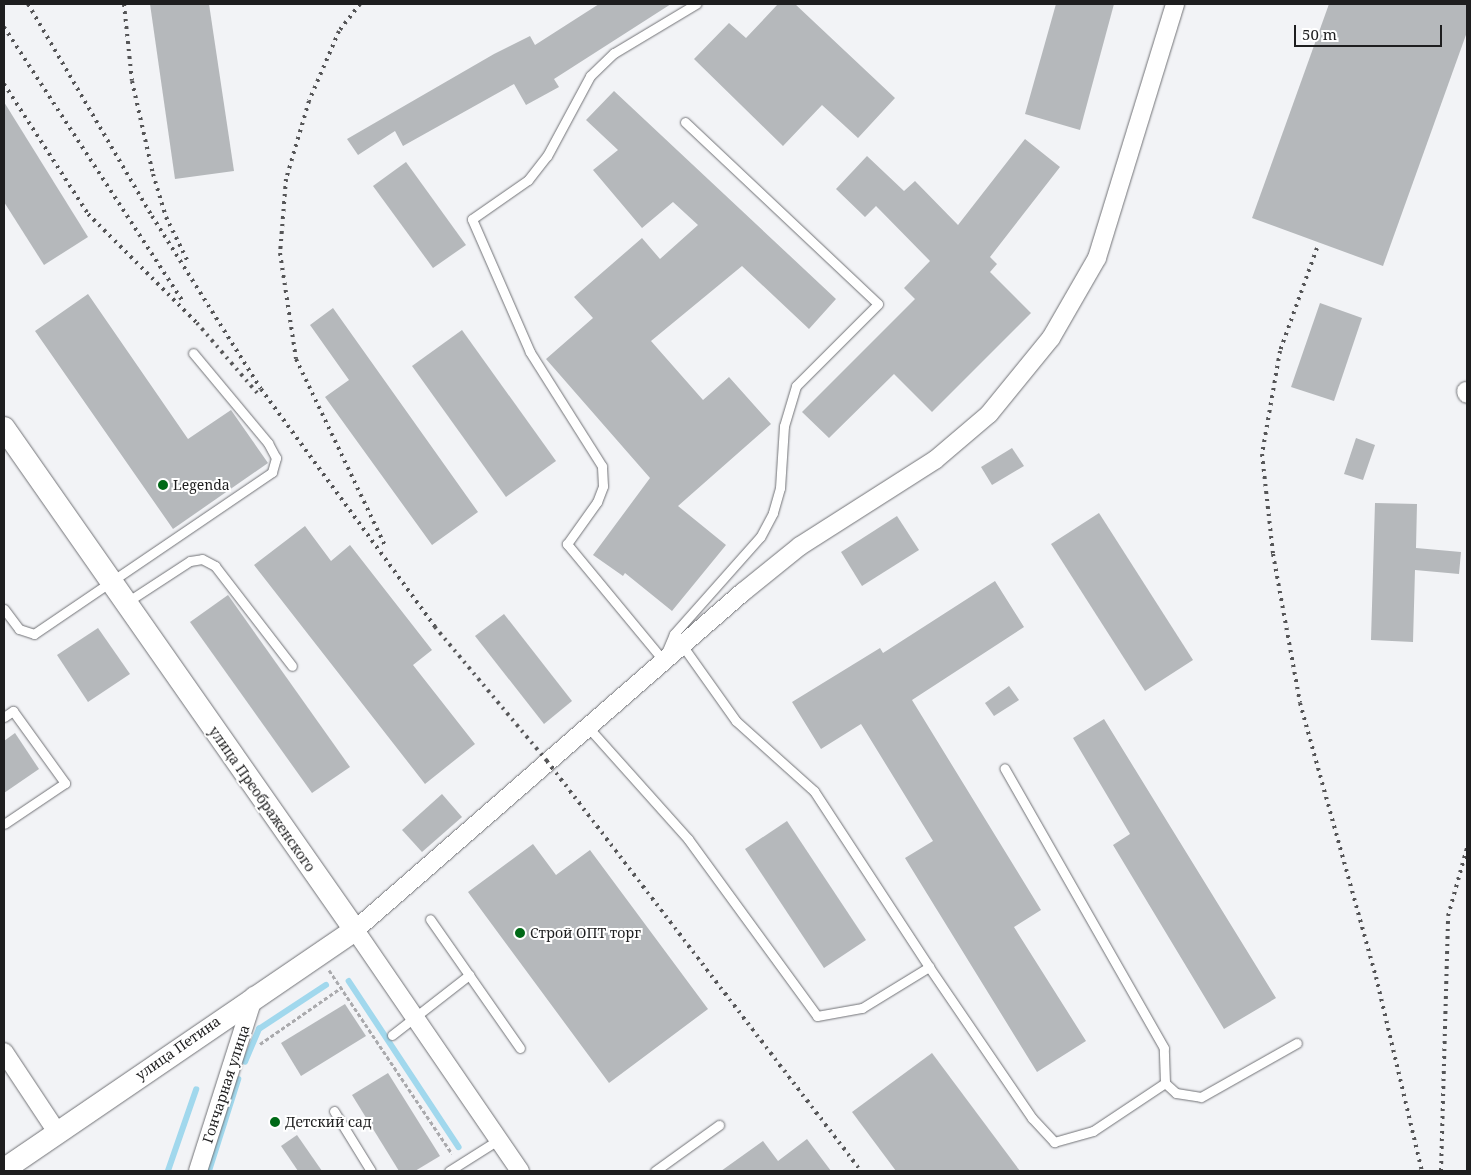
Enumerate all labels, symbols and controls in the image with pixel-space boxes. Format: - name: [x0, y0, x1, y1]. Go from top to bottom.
- scale bar: [1296, 15, 1444, 47]
- text: 50 m: [1302, 24, 1337, 44]
- place label: Legenda: [173, 477, 230, 493]
- marker: Legenda: [157, 479, 169, 491]
- street label: улица Преображенского: [205, 723, 319, 875]
- place label: Строй ОПТ торг: [530, 925, 641, 941]
- marker: Строй ОПТ торг: [514, 927, 526, 939]
- street label: улица Петина: [132, 1013, 224, 1083]
- street label: Гончарная улица: [199, 1023, 253, 1145]
- place label: Детский сад: [285, 1114, 372, 1130]
- marker: Детский сад: [269, 1116, 281, 1128]

